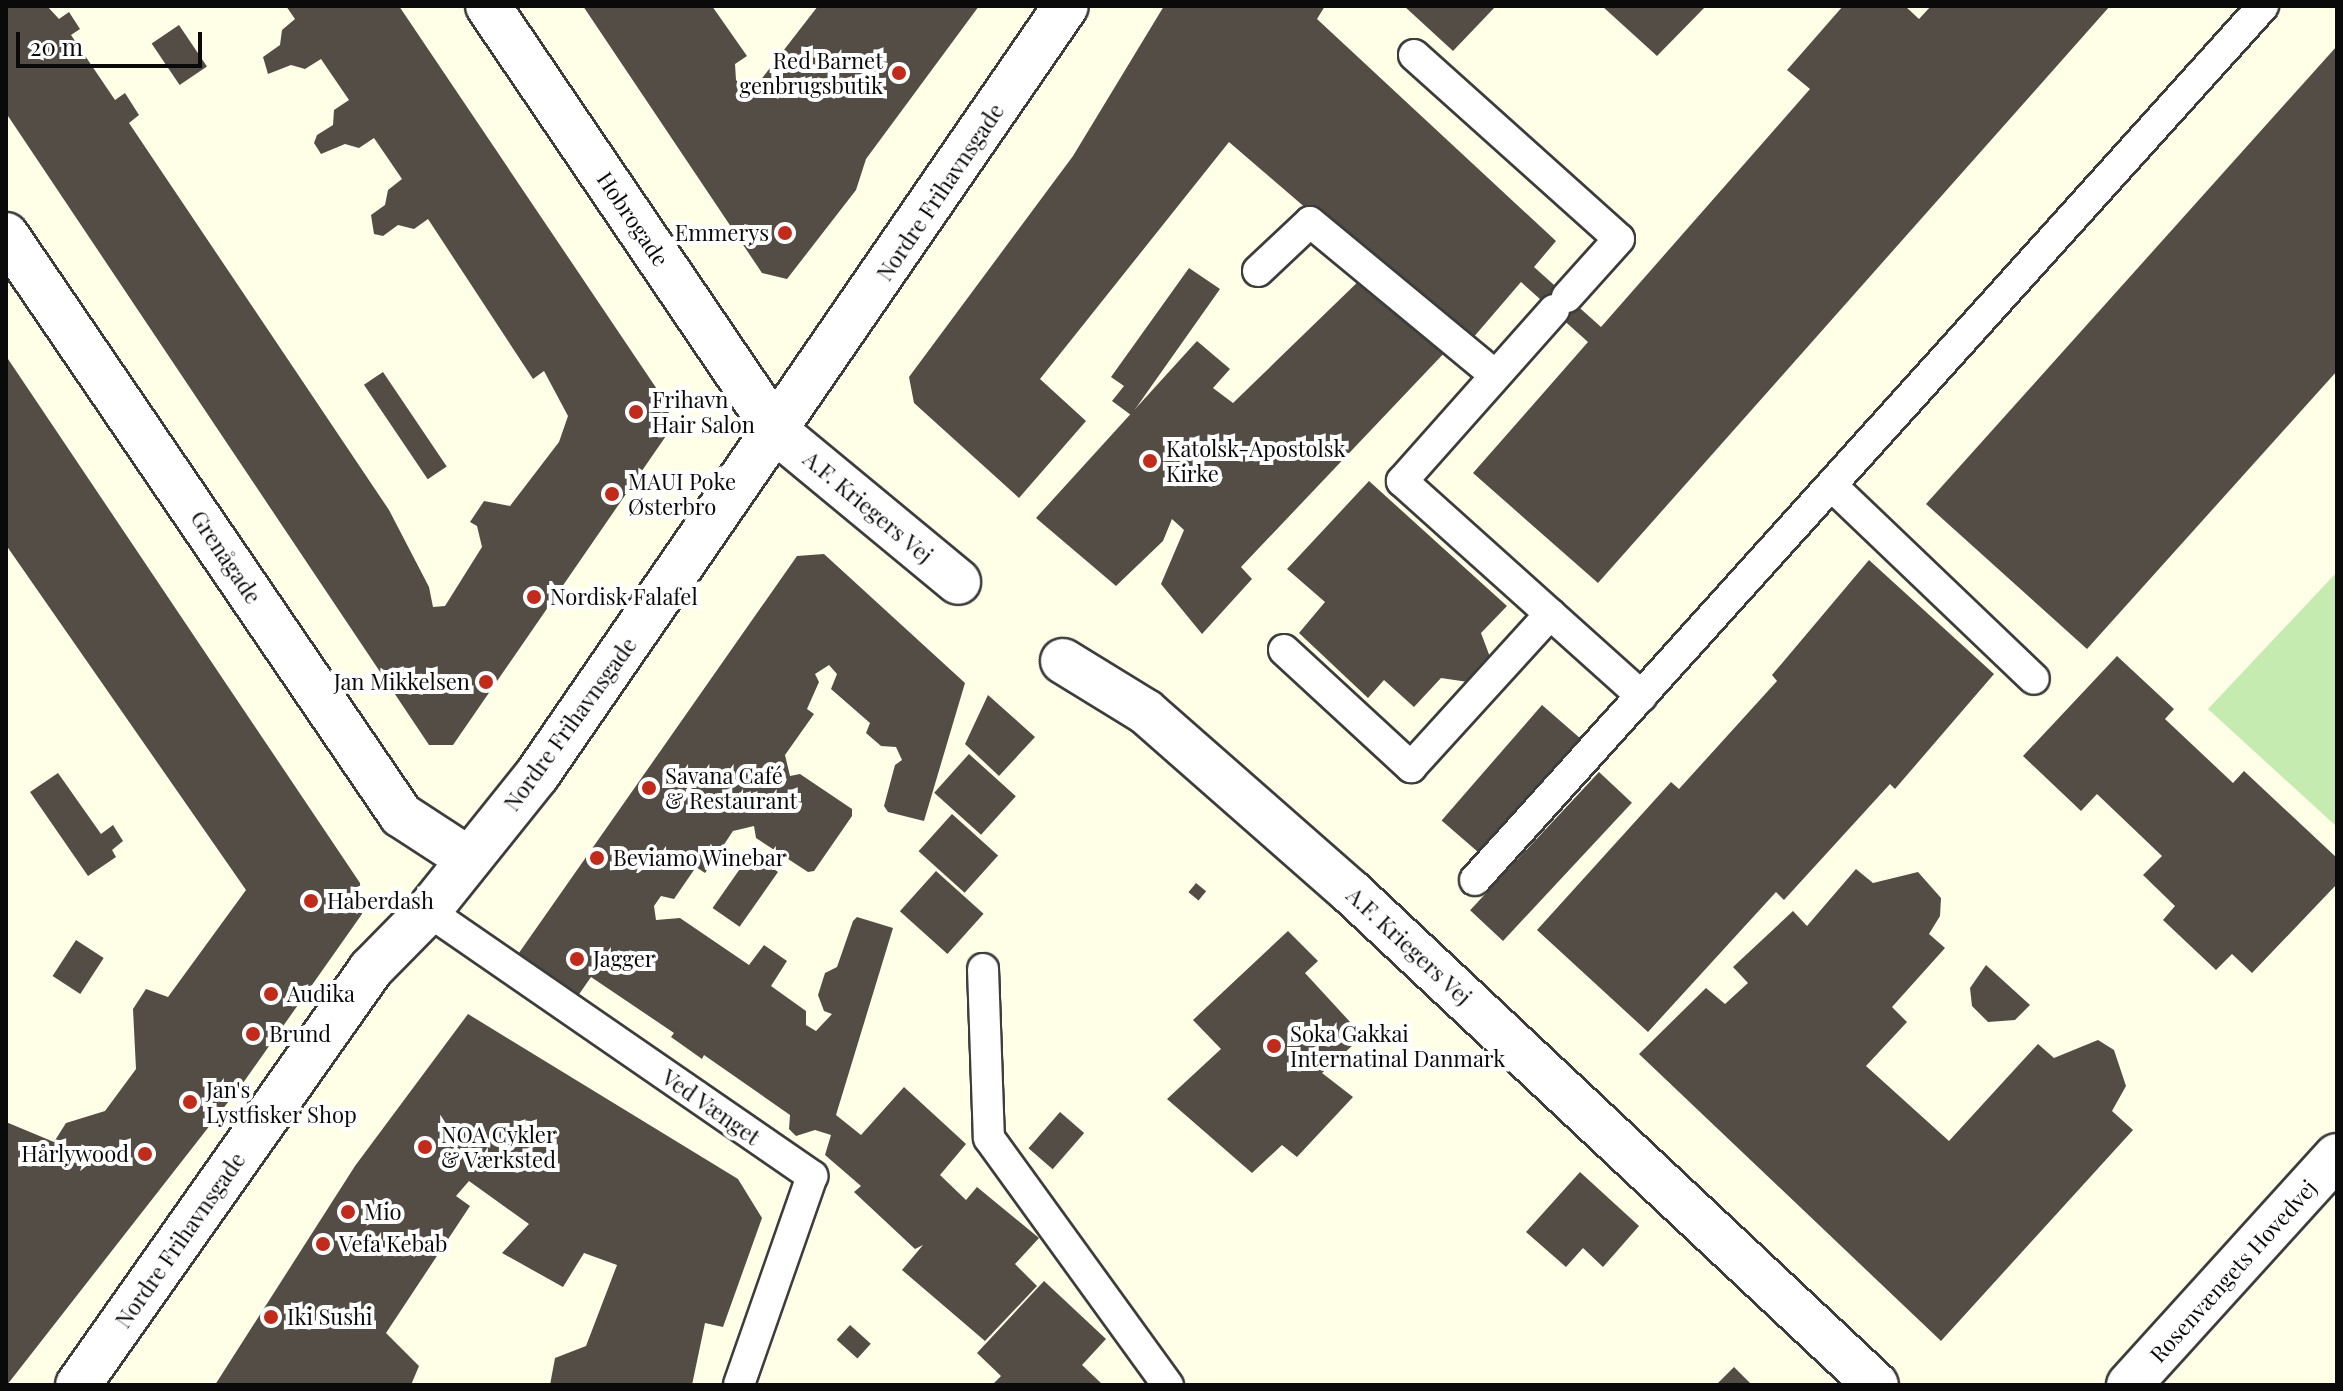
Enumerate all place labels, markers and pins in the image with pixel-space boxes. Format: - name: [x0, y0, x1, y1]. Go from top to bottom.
- place label: Red Barnet genbrugsbutik: [740, 47, 883, 98]
- marker: Red Barnet genbrugsbutik: [890, 64, 908, 82]
- place label: Emmerys: [675, 220, 769, 246]
- marker: Emmerys: [776, 224, 794, 242]
- place label: Frihavn Hair Salon: [652, 386, 755, 438]
- marker: Frihavn Hair Salon: [627, 403, 645, 421]
- place label: Katolsk-Apostolsk Kirke: [1166, 435, 1346, 486]
- marker: Katolsk-Apostolsk Kirke: [1141, 452, 1159, 470]
- place label: MAUI Poke Østerbro: [628, 468, 736, 520]
- marker: MAUI Poke Østerbro: [603, 485, 621, 503]
- place label: Nordisk Falafel: [550, 584, 698, 610]
- marker: Nordisk Falafel: [525, 588, 543, 606]
- place label: Jan Mikkelsen: [334, 669, 470, 695]
- marker: Jan Mikkelsen: [477, 673, 495, 691]
- place label: Savana Café & Restaurant: [665, 762, 797, 814]
- marker: Savana Café & Restaurant: [640, 779, 658, 797]
- place label: Beviamo Winebar: [613, 845, 786, 871]
- marker: Beviamo Winebar: [588, 849, 606, 867]
- place label: Haberdash: [327, 888, 434, 914]
- marker: Haberdash: [302, 892, 320, 910]
- place label: Jagger: [593, 946, 655, 972]
- marker: Jagger: [568, 950, 586, 968]
- place label: Audika: [287, 981, 355, 1007]
- marker: Audika: [262, 985, 280, 1003]
- place label: Soka Gakkai Internatinal Danmark: [1290, 1020, 1505, 1072]
- place label: Brund: [269, 1021, 331, 1047]
- marker: Brund: [244, 1025, 262, 1043]
- marker: Soka Gakkai Internatinal Danmark: [1265, 1037, 1283, 1055]
- place label: Jan's Lystfisker Shop: [206, 1076, 357, 1128]
- marker: Jan's Lystfisker Shop: [181, 1093, 199, 1111]
- place label: NOA Cykler & Værksted: [441, 1121, 557, 1172]
- marker: NOA Cykler & Værksted: [416, 1138, 434, 1156]
- place label: Hårlywood: [21, 1141, 129, 1167]
- marker: Hårlywood: [136, 1145, 154, 1163]
- place label: Mio: [364, 1199, 402, 1225]
- marker: Mio: [339, 1203, 357, 1221]
- place label: Vefa Kebab: [339, 1231, 448, 1257]
- marker: Vefa Kebab: [314, 1235, 332, 1253]
- place label: Iki Sushi: [287, 1304, 372, 1330]
- marker: Iki Sushi: [262, 1308, 280, 1326]

